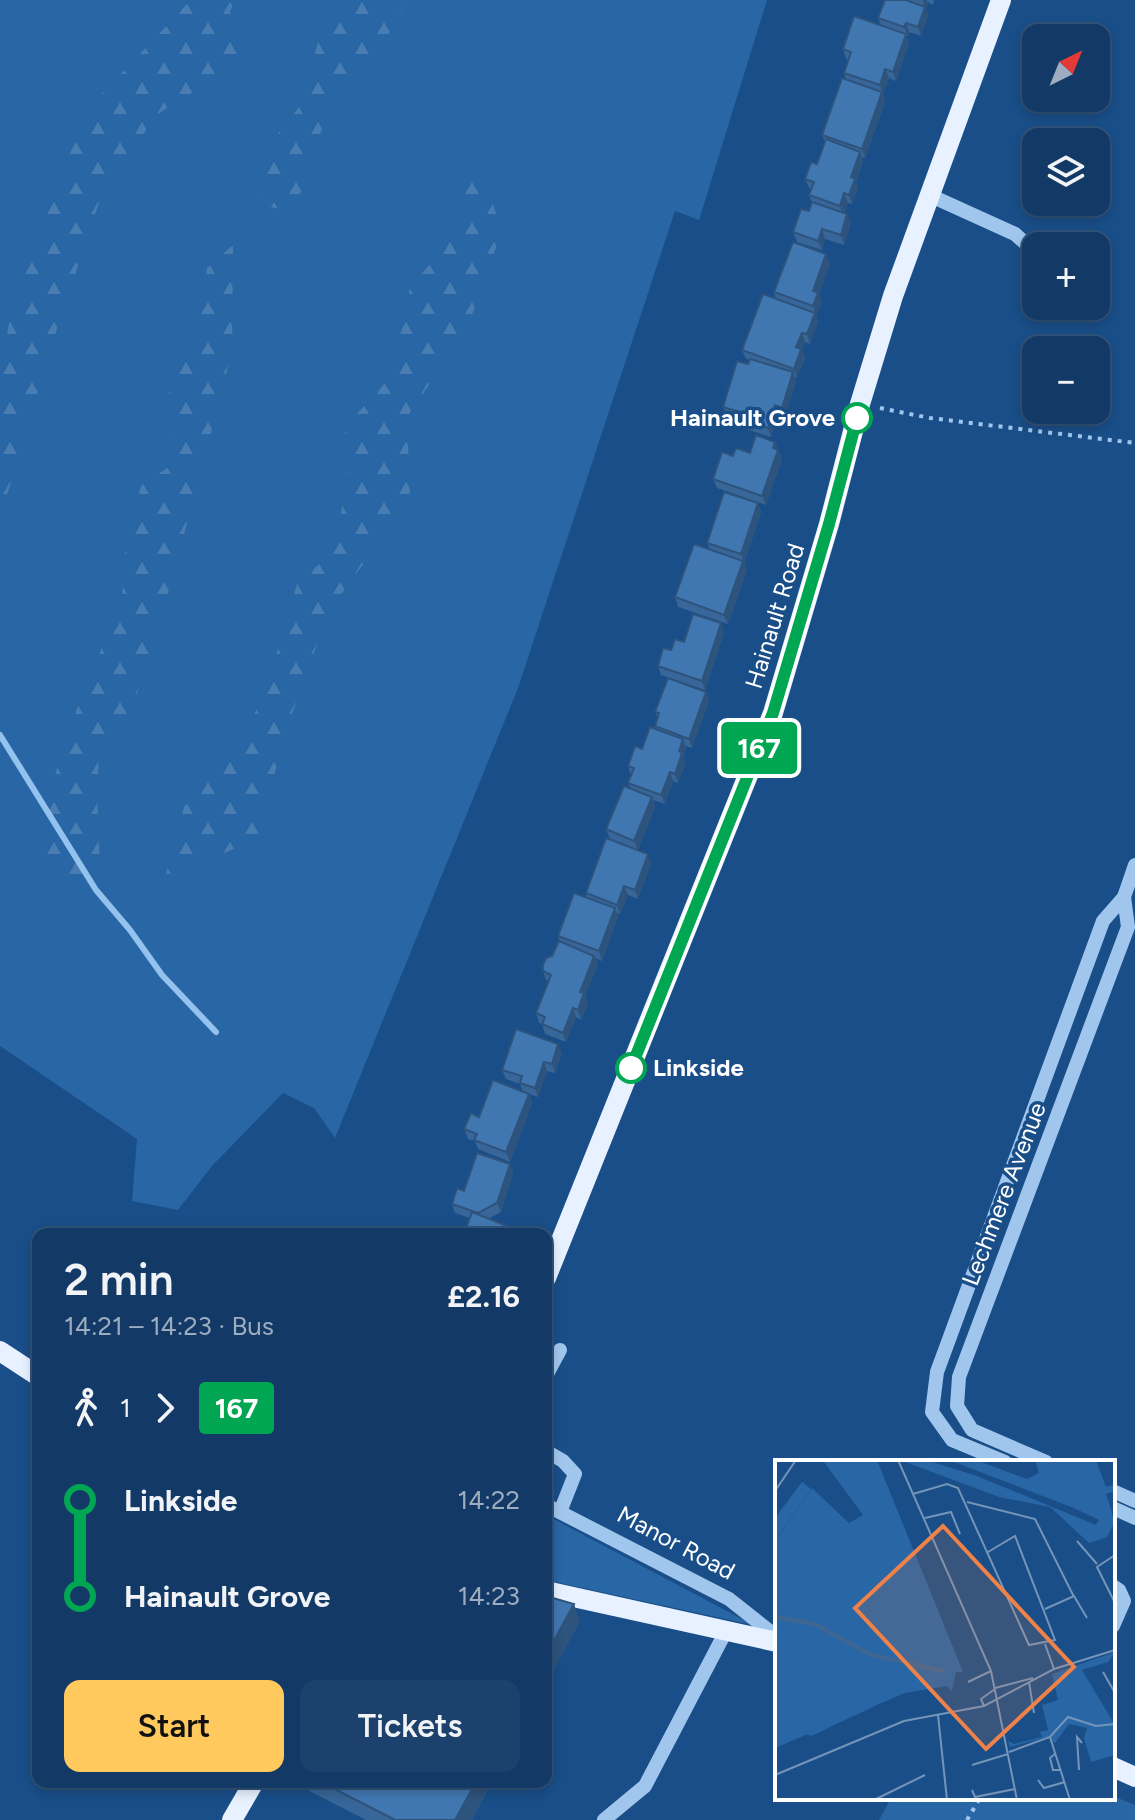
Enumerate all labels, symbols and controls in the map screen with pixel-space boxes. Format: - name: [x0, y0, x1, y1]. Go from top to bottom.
- north arrow: [1022, 24, 1110, 112]
- map controls: [1022, 24, 1110, 424]
- button: layers: [1022, 128, 1110, 216]
- button: +: [1022, 232, 1110, 320]
- button: −: [1022, 336, 1110, 424]
- place label: Hainault Grove: [670, 403, 835, 432]
- marker: Hainault Grove: [842, 403, 872, 433]
- street label: Hainault Road: [739, 540, 810, 692]
- line badge: 167: [713, 722, 805, 774]
- text: 167: [737, 731, 781, 765]
- marker: Linkside: [616, 1053, 646, 1083]
- place label: Linkside: [653, 1053, 744, 1082]
- street label: Lechmere Avenue: [955, 1098, 1052, 1289]
- text: 2 min: [64, 1253, 174, 1306]
- text: £2.16: [447, 1278, 520, 1315]
- text: 14:21 – 14:23 · Bus: [64, 1310, 274, 1342]
- icon: walk: [64, 1386, 108, 1430]
- icon: forward: [143, 1386, 187, 1430]
- text: 167: [215, 1391, 258, 1425]
- text: 1: [120, 1392, 131, 1424]
- inset map: [775, 1460, 1115, 1800]
- text: Linkside: [124, 1482, 237, 1519]
- text: 14:22: [457, 1484, 520, 1516]
- street label: Manor Road: [612, 1499, 740, 1586]
- text: Hainault Grove: [124, 1578, 330, 1615]
- text: 14:23: [458, 1580, 520, 1612]
- button: Start: [64, 1680, 284, 1772]
- button: Tickets: [300, 1680, 520, 1772]

